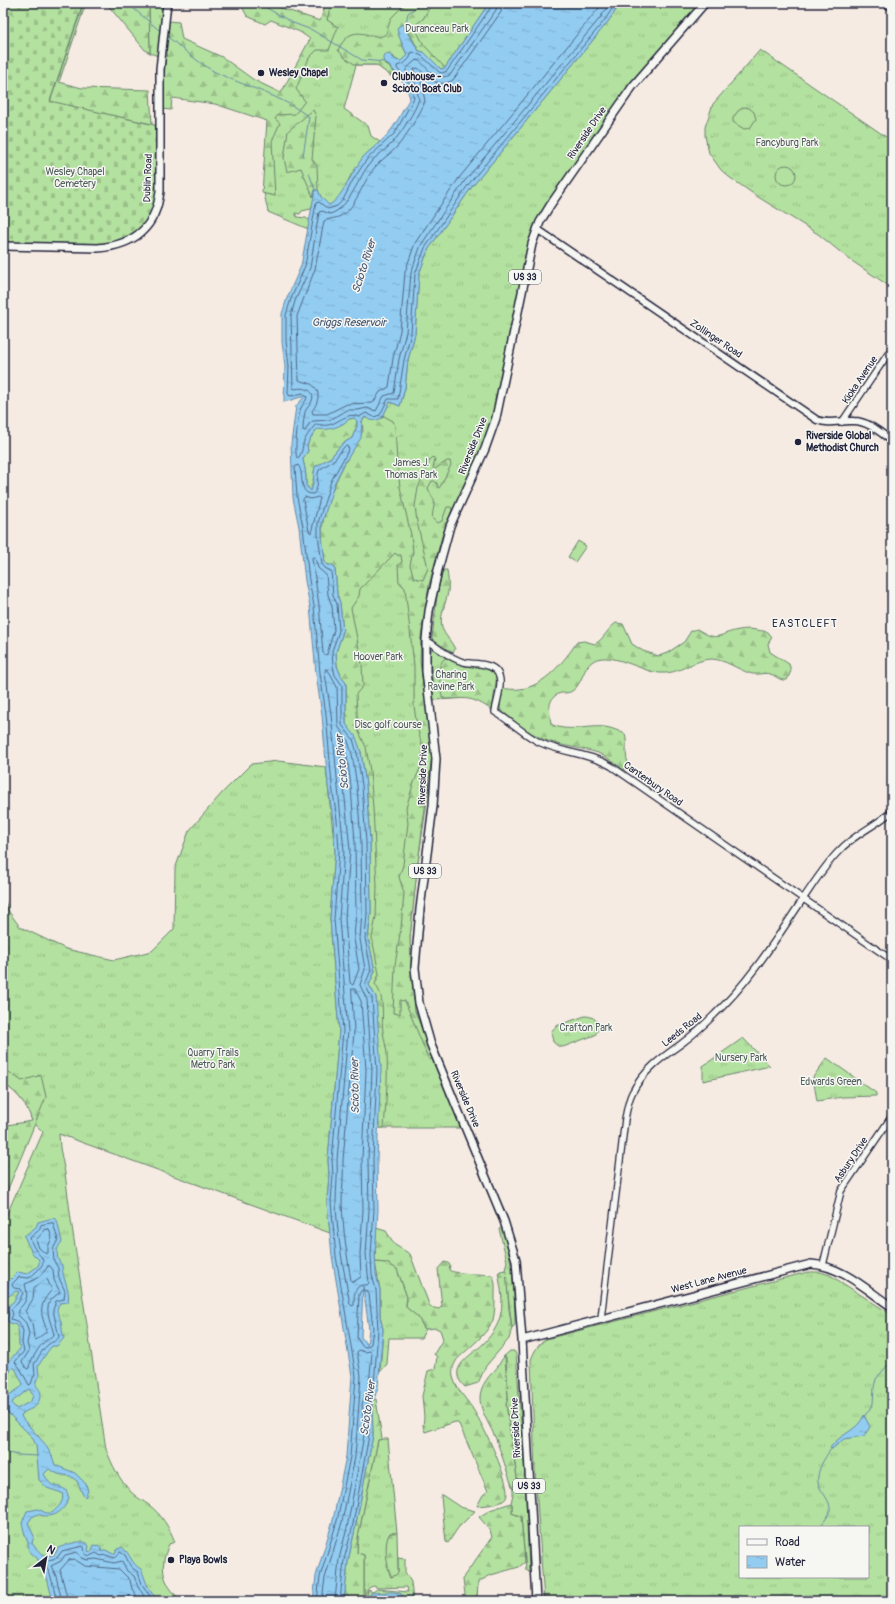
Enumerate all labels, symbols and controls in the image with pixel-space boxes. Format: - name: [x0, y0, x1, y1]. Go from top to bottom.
- park label: Duranceau Park: [405, 23, 470, 35]
- place label: Wesley Chapel: [269, 67, 328, 79]
- marker: Wesley Chapel: [256, 68, 266, 78]
- place label: Clubhouse - Scioto Boat Club: [392, 71, 462, 95]
- marker: Clubhouse - Scioto Boat Club: [379, 78, 389, 88]
- street label: Riverside Drive: [565, 104, 609, 161]
- park label: Fancyburg Park: [756, 137, 819, 149]
- street label: Dublin Road: [141, 153, 155, 203]
- park label: Wesley Chapel Cemetery: [45, 166, 105, 190]
- water label: Scioto River: [349, 236, 379, 294]
- road number: US 33: [509, 270, 541, 284]
- water label: Griggs Reservoir: [312, 316, 388, 329]
- street label: Zollinger Road: [688, 317, 744, 361]
- street label: Kioka Avenue: [840, 354, 880, 406]
- street label: Riverside Drive: [456, 416, 490, 476]
- place label: Riverside Global Methodist Church: [806, 430, 879, 454]
- marker: Riverside Global Methodist Church: [793, 437, 803, 447]
- park label: James J. Thomas Park: [385, 457, 438, 481]
- district label: EASTCLEFT: [772, 617, 838, 630]
- park label: Hoover Park: [353, 651, 404, 663]
- park label: Charing Ravine Park: [428, 669, 475, 693]
- park label: Disc golf course: [354, 719, 422, 731]
- water label: Scioto River: [332, 732, 351, 790]
- street label: Riverside Drive: [416, 744, 430, 805]
- street label: Canterbury Road: [621, 759, 685, 809]
- road number: US 33: [409, 864, 441, 878]
- street label: Leeds Road: [660, 1010, 704, 1050]
- park label: Crafton Park: [559, 1022, 613, 1034]
- park label: Quarry Trails Metro Park: [187, 1047, 239, 1071]
- park label: Nursery Park: [715, 1052, 768, 1064]
- water label: Scioto River: [348, 1056, 362, 1114]
- street label: Riverside Drive: [448, 1069, 482, 1129]
- park label: Edwards Green: [800, 1076, 862, 1088]
- street label: Asbury Drive: [831, 1135, 871, 1185]
- street label: West Lane Avenue: [670, 1264, 748, 1296]
- water label: Scioto River: [358, 1378, 379, 1436]
- street label: Riverside Drive: [508, 1397, 524, 1459]
- road number: US 33: [513, 1479, 545, 1493]
- legend: [739, 1526, 869, 1578]
- text: Road: [775, 1535, 800, 1550]
- north arrow: [26, 1538, 66, 1578]
- text: N: [44, 1542, 58, 1558]
- place label: Playa Bowls: [179, 1554, 228, 1566]
- marker: Playa Bowls: [166, 1555, 176, 1565]
- text: Water: [775, 1555, 806, 1570]

